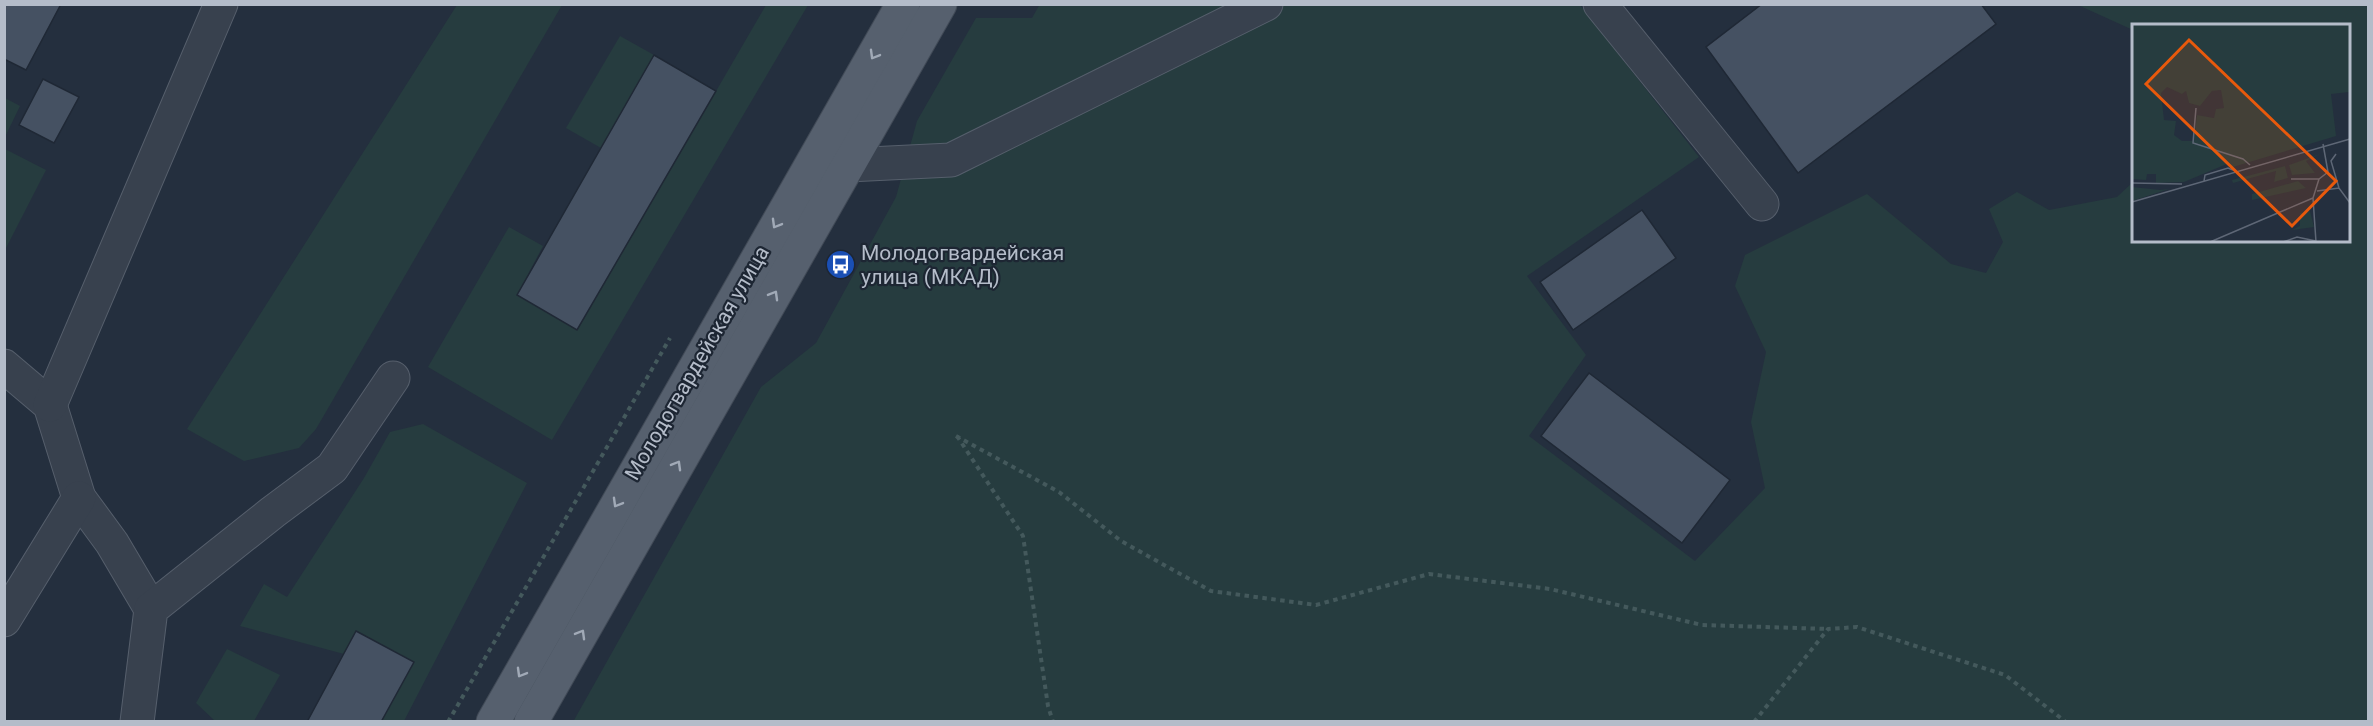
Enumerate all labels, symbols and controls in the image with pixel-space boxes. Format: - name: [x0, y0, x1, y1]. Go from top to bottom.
- inset map: [2132, 24, 2349, 242]
- one-way arrow: [869, 49, 881, 59]
- one-way arrow: [772, 218, 784, 228]
- place label: Молодогвардейская улица (МКАД): [861, 241, 1064, 289]
- street label: Молодогвардейская улица: [620, 242, 774, 484]
- bus stop icon: Молодогвардейская улица (МКАД): [824, 249, 856, 281]
- one-way arrow: [766, 291, 778, 301]
- one-way arrow: [670, 461, 681, 471]
- one-way arrow: [613, 497, 624, 507]
- one-way arrow: [573, 630, 585, 640]
- one-way arrow: [517, 666, 528, 677]

